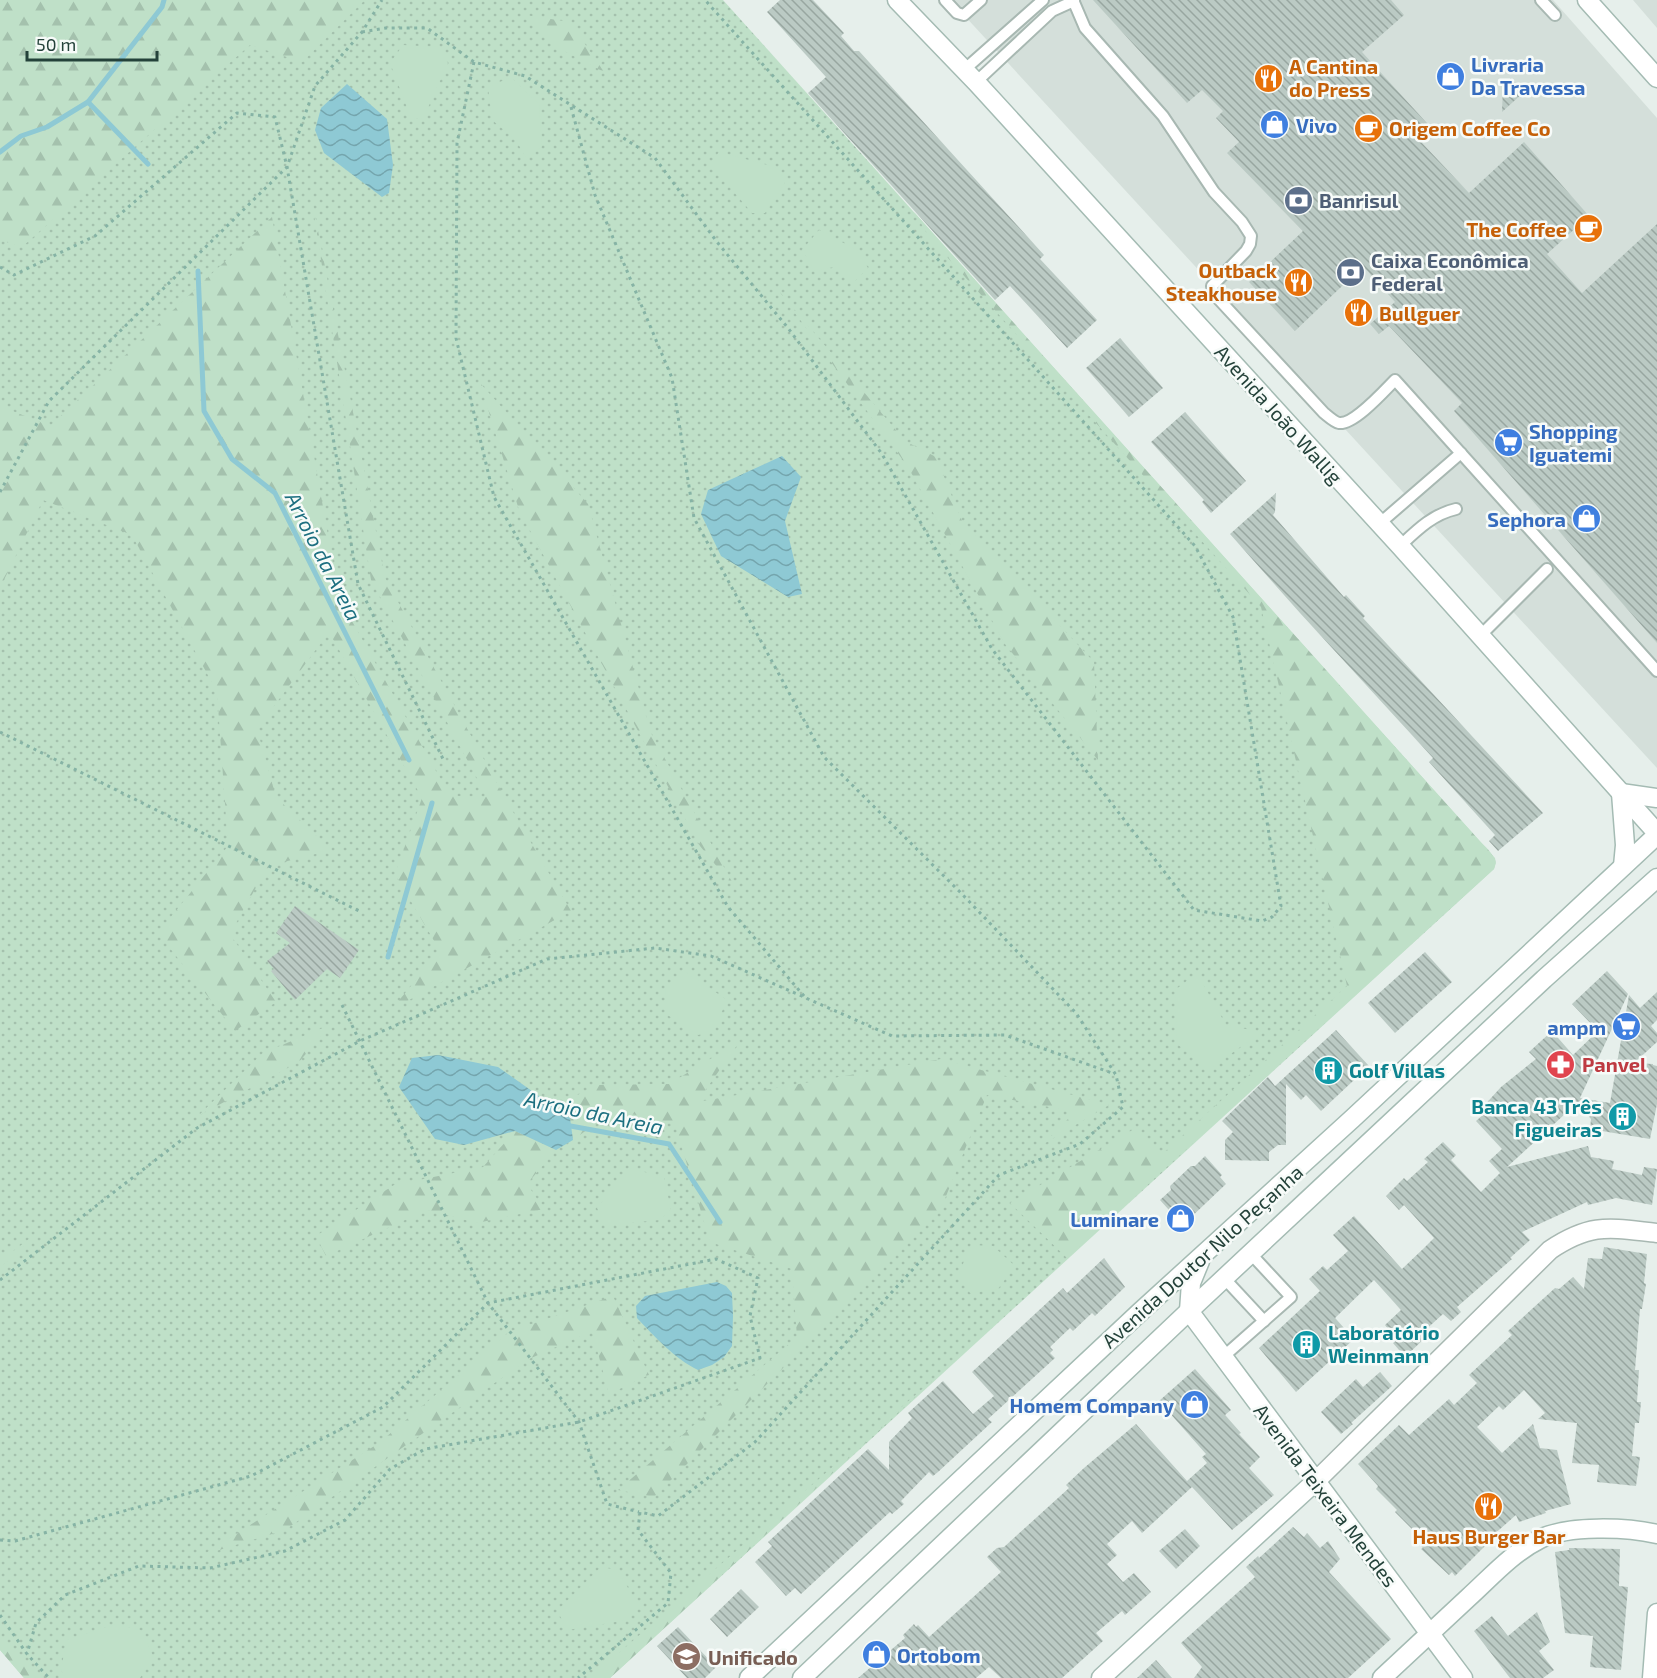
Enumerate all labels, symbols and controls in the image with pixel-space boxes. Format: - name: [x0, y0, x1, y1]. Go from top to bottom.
- scale bar: [27, 24, 158, 62]
- text: 50 m: [36, 33, 76, 55]
- place label: Livraria Da Travessa: [1471, 52, 1585, 99]
- place label: A Cantina do Press: [1289, 54, 1378, 101]
- shop icon: Livraria Da Travessa: [1434, 60, 1466, 92]
- restaurant icon: A Cantina do Press: [1252, 62, 1284, 94]
- shop icon: Vivo: [1259, 109, 1291, 141]
- cafe icon: Origem Coffee Co: [1352, 112, 1384, 144]
- place label: Vivo: [1296, 113, 1337, 137]
- place label: Origem Coffee Co: [1389, 116, 1551, 140]
- bank icon: Banrisul: [1282, 184, 1314, 216]
- place label: Banrisul: [1319, 188, 1399, 212]
- cafe icon: The Coffee: [1572, 213, 1604, 245]
- place label: The Coffee: [1466, 217, 1567, 241]
- place label: Caixa Econômica Federal: [1371, 248, 1529, 295]
- bank icon: Caixa Econômica Federal: [1334, 256, 1366, 288]
- place label: Outback Steakhouse: [1166, 258, 1278, 305]
- restaurant icon: Outback Steakhouse: [1282, 266, 1314, 298]
- restaurant icon: Bullguer: [1342, 297, 1374, 329]
- place label: Bullguer: [1379, 301, 1461, 325]
- street label: Avenida João Wallig: [1210, 340, 1348, 488]
- place label: Shopping Iguatemi: [1529, 419, 1618, 466]
- supermarket icon: Shopping Iguatemi: [1492, 427, 1524, 459]
- water label: Arroio da Areia: [280, 487, 367, 624]
- shop icon: Sephora: [1571, 503, 1603, 535]
- place label: Sephora: [1487, 507, 1566, 531]
- supermarket icon: ampm: [1611, 1011, 1643, 1043]
- place label: ampm: [1547, 1015, 1606, 1039]
- pharmacy icon: Panvel: [1545, 1048, 1577, 1080]
- place label: Panvel: [1582, 1052, 1647, 1076]
- building icon: Golf Villas: [1312, 1054, 1344, 1086]
- place label: Golf Villas: [1349, 1058, 1445, 1082]
- water label: Arroio da Areia: [521, 1085, 666, 1139]
- place label: Banca 43 Três Figueiras: [1471, 1094, 1602, 1141]
- building icon: Banca 43 Três Figueiras: [1607, 1101, 1639, 1133]
- street label: Avenida Doutor Nilo Peçanha: [1097, 1159, 1308, 1353]
- shop icon: Luminare: [1164, 1203, 1196, 1235]
- place label: Luminare: [1070, 1207, 1159, 1231]
- place label: Laboratório Weinmann: [1328, 1320, 1440, 1367]
- building icon: Laboratório Weinmann: [1291, 1328, 1323, 1360]
- shop icon: Homem Company: [1179, 1389, 1211, 1421]
- place label: Homem Company: [1010, 1393, 1175, 1418]
- street label: Avenida Teixeira Mendes: [1249, 1399, 1403, 1591]
- restaurant icon: Haus Burger Bar: [1473, 1490, 1505, 1522]
- place label: Haus Burger Bar: [1412, 1524, 1566, 1548]
- shop icon: Ortobom: [860, 1639, 892, 1671]
- school or university icon: Unificado: [671, 1641, 703, 1673]
- place label: Ortobom: [897, 1643, 981, 1667]
- place label: Unificado: [708, 1645, 798, 1669]

